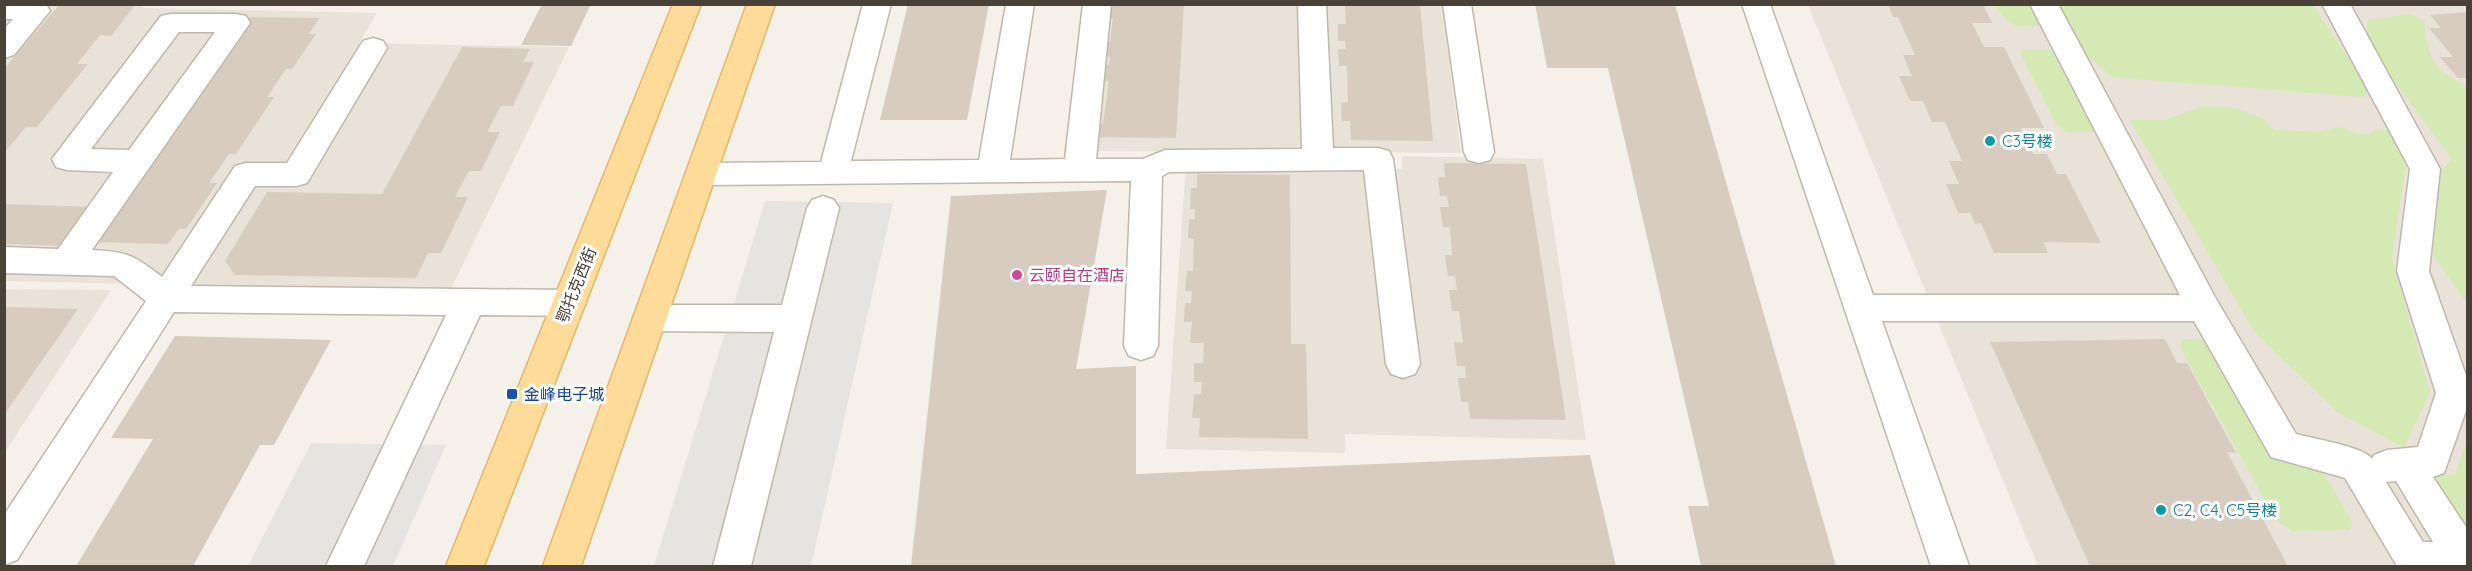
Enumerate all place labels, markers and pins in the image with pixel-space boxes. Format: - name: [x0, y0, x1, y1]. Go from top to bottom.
- place label: C3号楼: [2002, 131, 2053, 151]
- marker: C3号楼: [1983, 134, 1997, 148]
- place label: 云颐自在酒店: [1029, 265, 1125, 285]
- marker: 云颐自在酒店: [1010, 268, 1024, 282]
- place label: 金峰电子城: [524, 384, 604, 404]
- marker: 金峰电子城: [505, 387, 519, 401]
- place label: C2, C4, C5号楼: [2173, 500, 2277, 520]
- marker: C2, C4, C5号楼: [2154, 503, 2168, 517]

